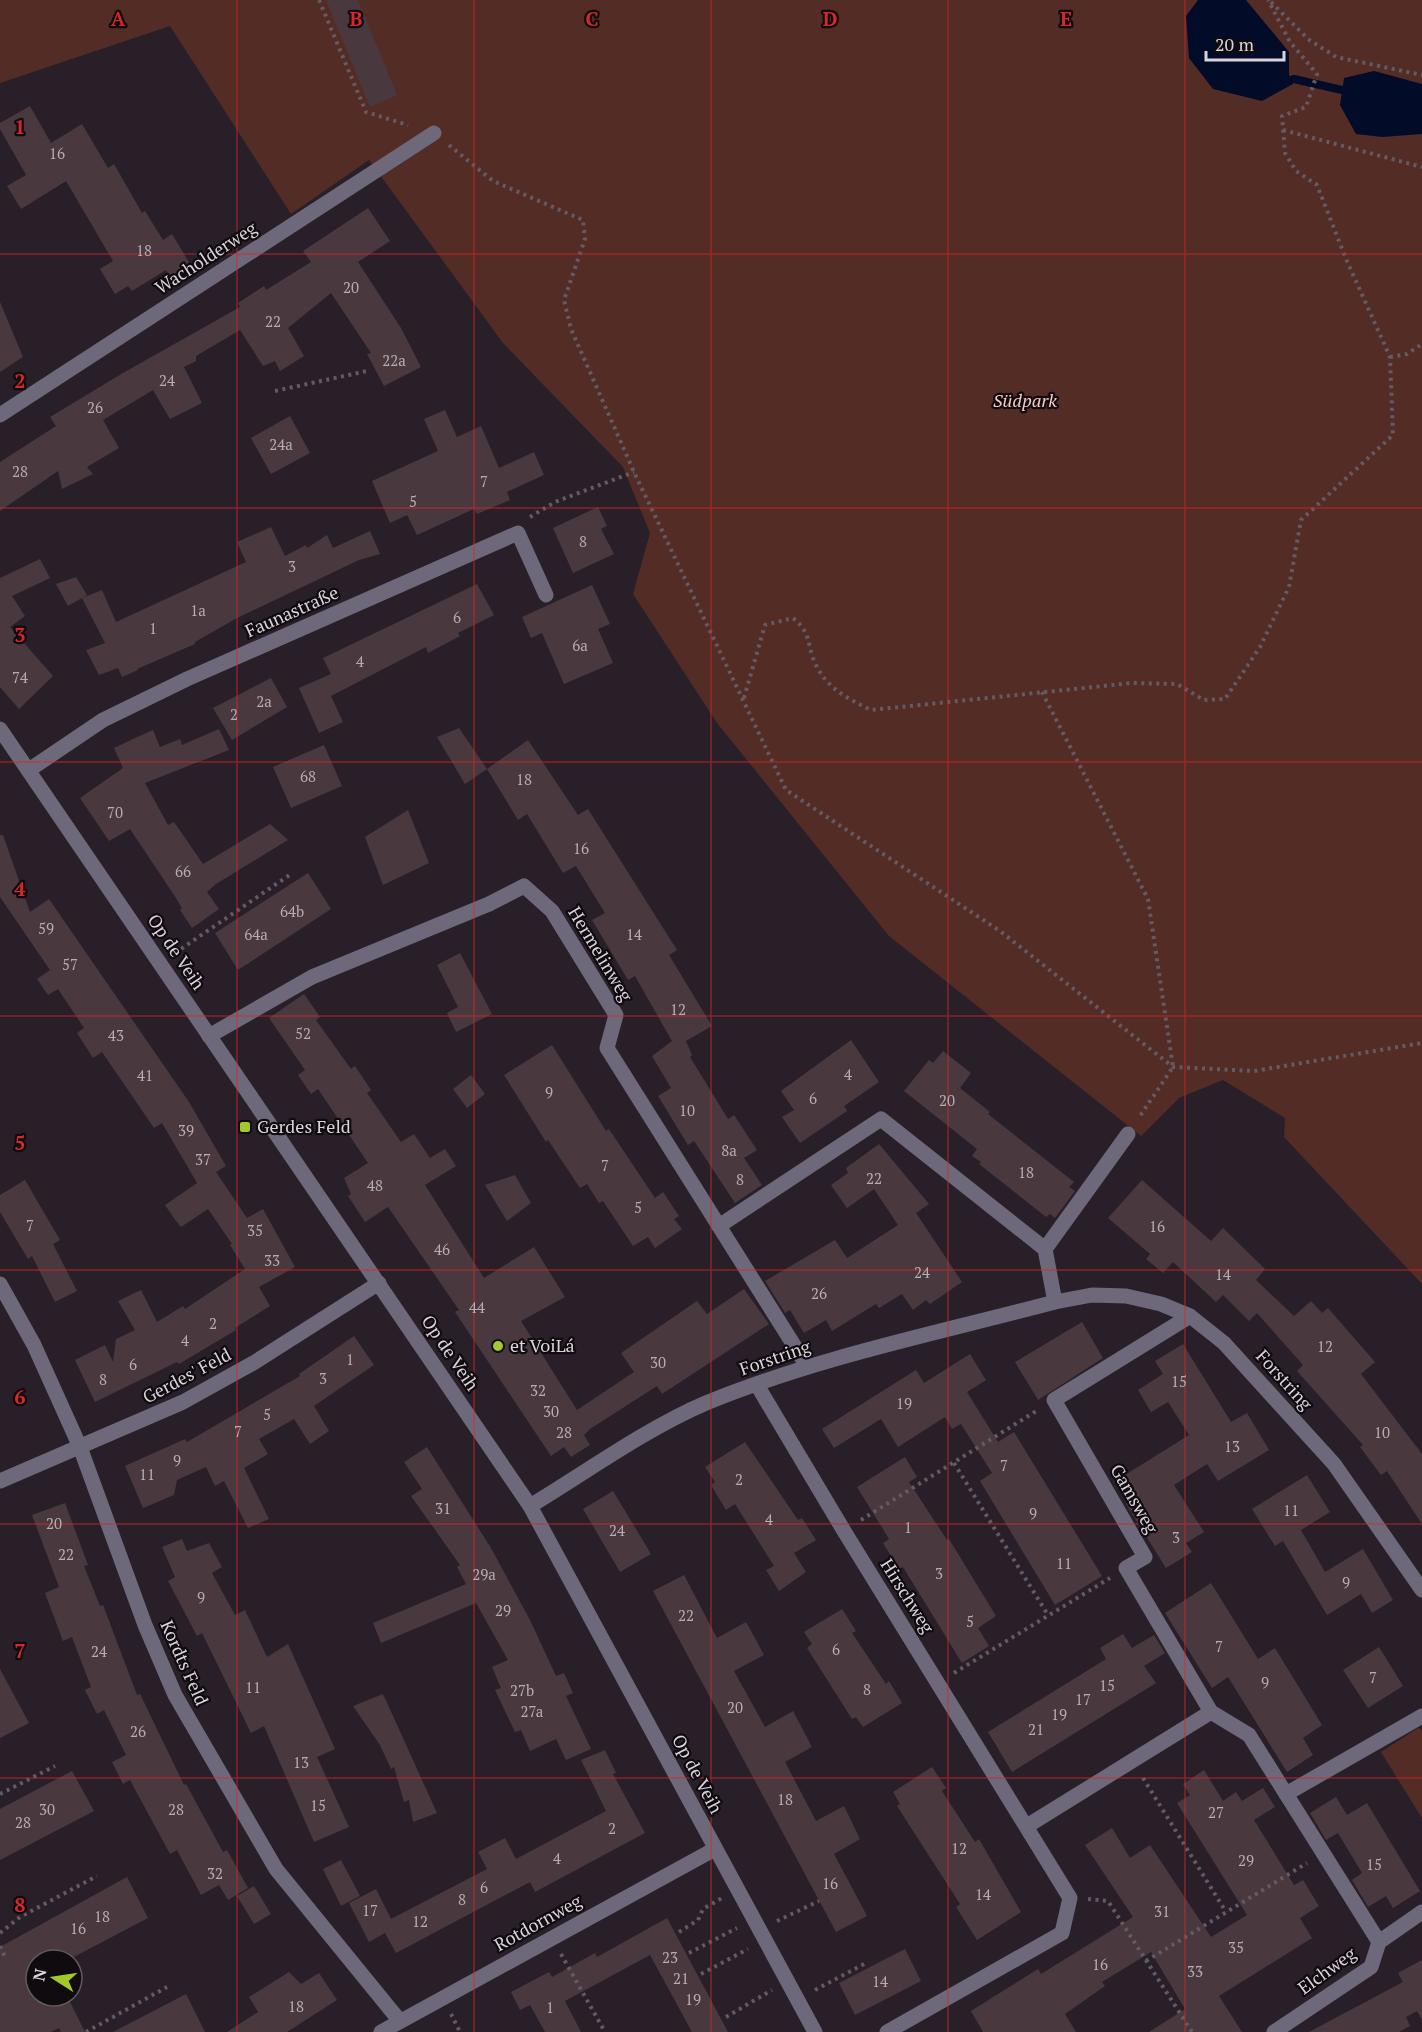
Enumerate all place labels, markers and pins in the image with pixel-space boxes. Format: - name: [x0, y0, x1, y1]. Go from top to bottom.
- place label: Gerdes Feld: [257, 1114, 351, 1138]
- marker: Gerdes Feld: [238, 1120, 252, 1134]
- place label: et VoiLá: [510, 1333, 575, 1357]
- marker: et VoiLá: [491, 1339, 505, 1353]

